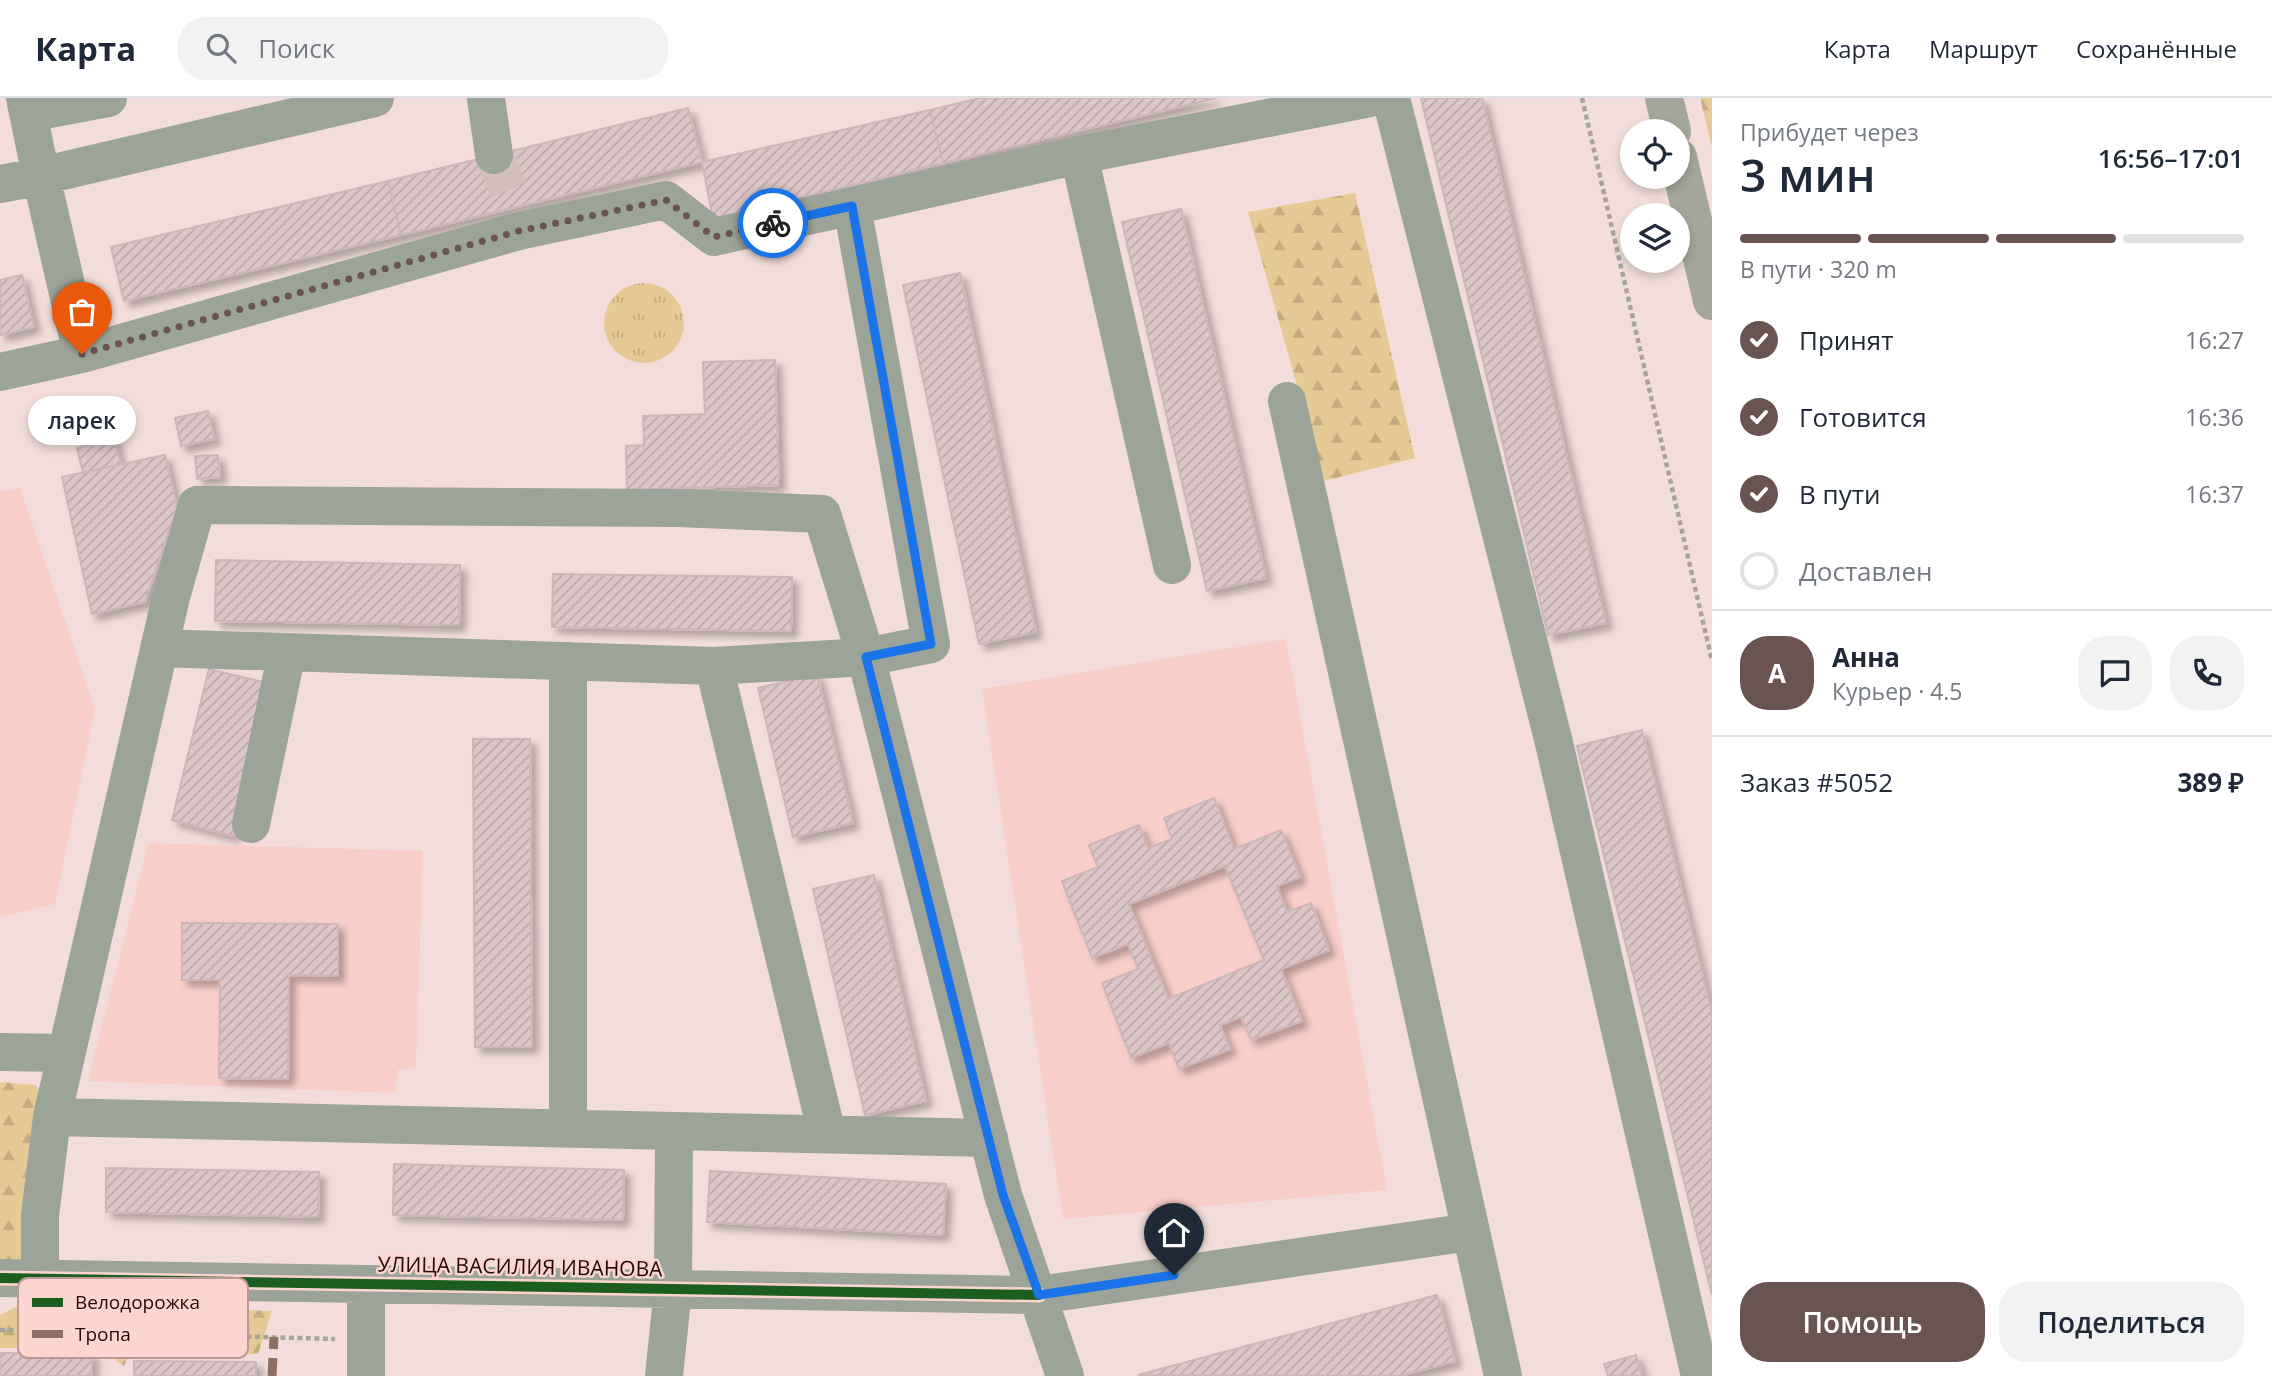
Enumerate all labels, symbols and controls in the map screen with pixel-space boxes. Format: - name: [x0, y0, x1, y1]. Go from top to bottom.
- search box: [178, 17, 668, 80]
- text: Карта: [35, 26, 136, 71]
- icon: search: [202, 29, 240, 67]
- text: Поиск: [258, 30, 335, 66]
- text: Карта: [1824, 32, 1891, 65]
- text: Маршрут: [1929, 32, 2038, 65]
- text: Сохранённые: [2076, 32, 2237, 65]
- text: Прибудет через: [1740, 116, 1919, 148]
- map controls: [1620, 119, 1690, 273]
- button: locate: [1620, 119, 1690, 189]
- text: 16:56–17:01: [2098, 140, 2244, 176]
- text: 3 мин: [1740, 143, 1876, 205]
- courier: [738, 188, 808, 258]
- button: layers: [1620, 203, 1690, 273]
- icon: bike: [754, 204, 792, 242]
- text: В пути · 320 m: [1740, 253, 1897, 285]
- pin: [52, 282, 112, 354]
- icon: bag: [63, 293, 101, 331]
- icon: check: [1740, 321, 1778, 359]
- text: Принят: [1799, 322, 1893, 358]
- text: 16:27: [2185, 324, 2244, 356]
- callout: ларек: [28, 396, 136, 445]
- icon: check: [1740, 398, 1778, 436]
- text: Готовится: [1799, 399, 1927, 435]
- text: 16:36: [2185, 401, 2244, 433]
- text: ларек: [48, 404, 116, 436]
- icon: check: [1740, 475, 1778, 513]
- text: В пути: [1799, 476, 1880, 512]
- text: 16:37: [2185, 478, 2244, 510]
- text: Доставлен: [1799, 553, 1932, 589]
- button: chat: [2078, 636, 2152, 710]
- button: phone: [2170, 636, 2244, 710]
- text: Анна: [1832, 639, 1900, 675]
- text: А: [1768, 655, 1786, 691]
- text: Курьер · 4.5: [1832, 675, 1963, 707]
- text: Заказ #5052: [1740, 764, 1893, 800]
- text: 389 ₽: [2178, 764, 2244, 800]
- pin: [1144, 1203, 1204, 1275]
- icon: home: [1155, 1214, 1193, 1252]
- street label: УЛИЦА ВАСИЛИЯ ИВАНОВА: [377, 1250, 663, 1282]
- legend: [18, 1278, 248, 1358]
- button: Помощь: [1740, 1282, 1985, 1362]
- button: Поделиться: [1999, 1282, 2244, 1362]
- text: Велодорожка: [75, 1289, 200, 1315]
- text: Тропа: [75, 1321, 131, 1347]

